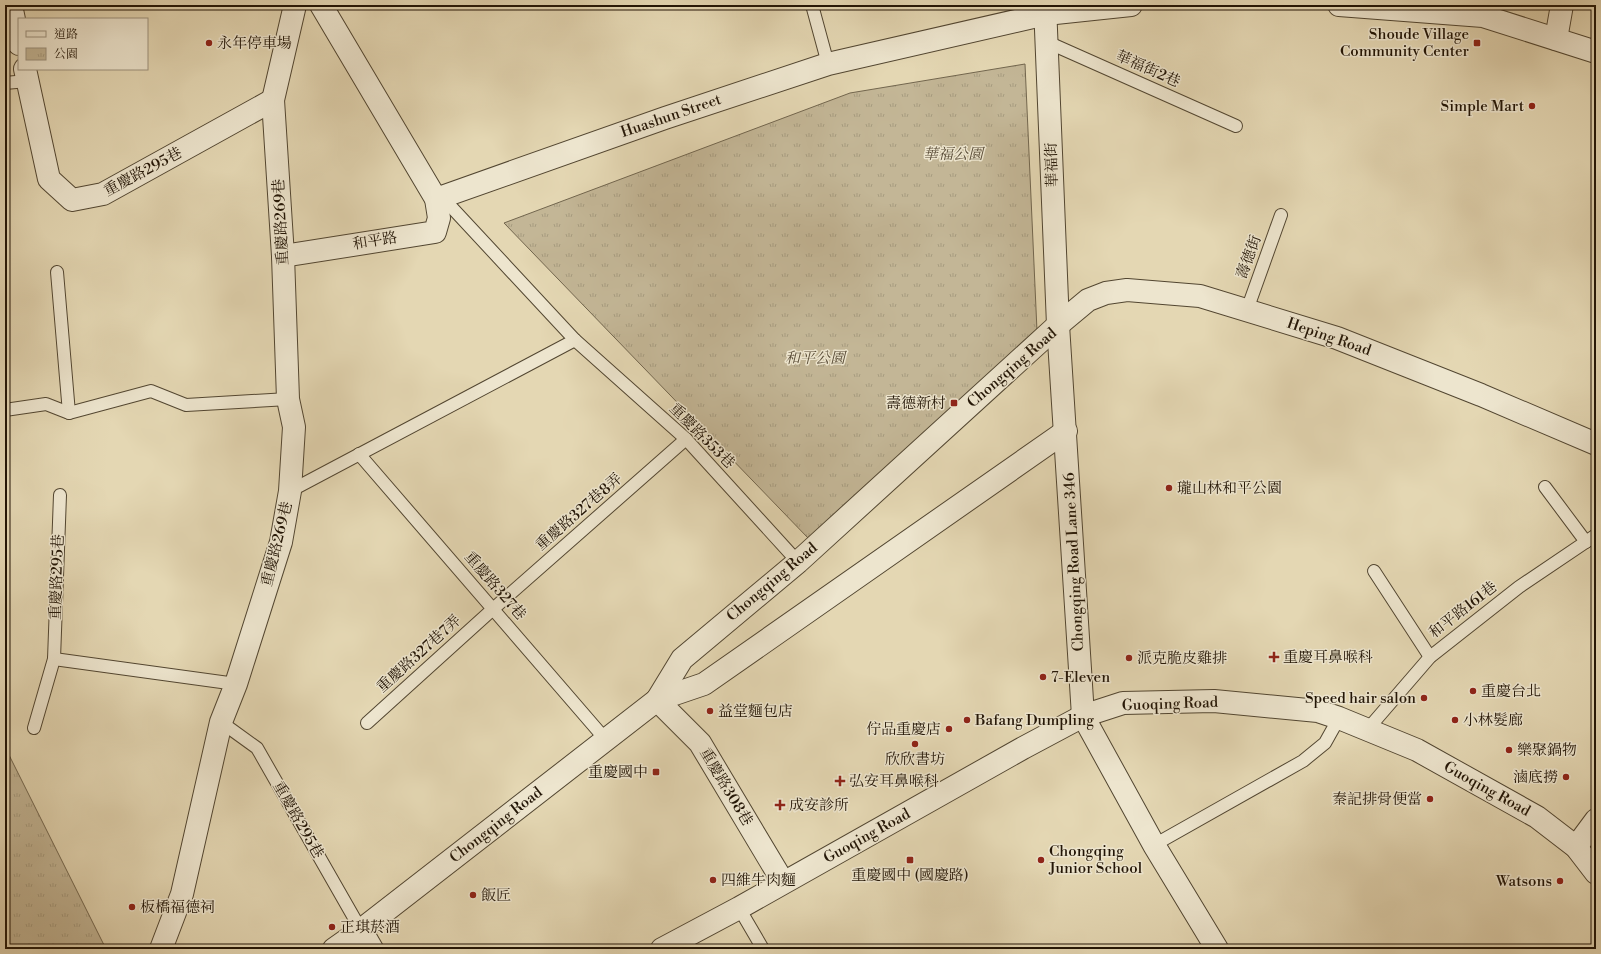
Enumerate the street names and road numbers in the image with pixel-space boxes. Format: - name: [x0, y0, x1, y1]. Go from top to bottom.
- street label: 華福街2巷: [1113, 46, 1183, 92]
- street label: Huashun Street: [618, 90, 724, 142]
- street label: 華福街: [1042, 142, 1062, 188]
- street label: 重慶路295巷: [101, 143, 185, 201]
- street label: 重慶路269巷: [269, 178, 293, 266]
- street label: 和平路: [351, 228, 399, 254]
- street label: 壽德街: [1232, 233, 1266, 281]
- street label: Heping Road: [1284, 314, 1374, 360]
- street label: Chongqing Road: [963, 324, 1061, 412]
- street label: 重慶路353巷: [665, 399, 739, 473]
- street label: 重慶路327巷8弄: [532, 469, 626, 555]
- street label: Chongqing Road Lane 346: [1060, 472, 1088, 652]
- street label: 重慶路269巷: [257, 500, 297, 588]
- street label: 重慶路295巷: [46, 534, 68, 620]
- street label: Chongqing Road: [723, 538, 822, 625]
- street label: 重慶路327巷: [460, 548, 530, 624]
- street label: 和平路161巷: [1425, 578, 1501, 642]
- street label: 重慶路327巷7弄: [373, 611, 465, 697]
- street label: Guoqing Road: [1122, 693, 1219, 715]
- street label: 重慶路308巷: [695, 745, 757, 829]
- street label: Guoqing Road: [1440, 757, 1534, 821]
- street label: 重慶路295巷: [268, 778, 328, 862]
- street label: Chongqing Road: [446, 783, 547, 867]
- street label: Guoqing Road: [820, 804, 914, 868]

